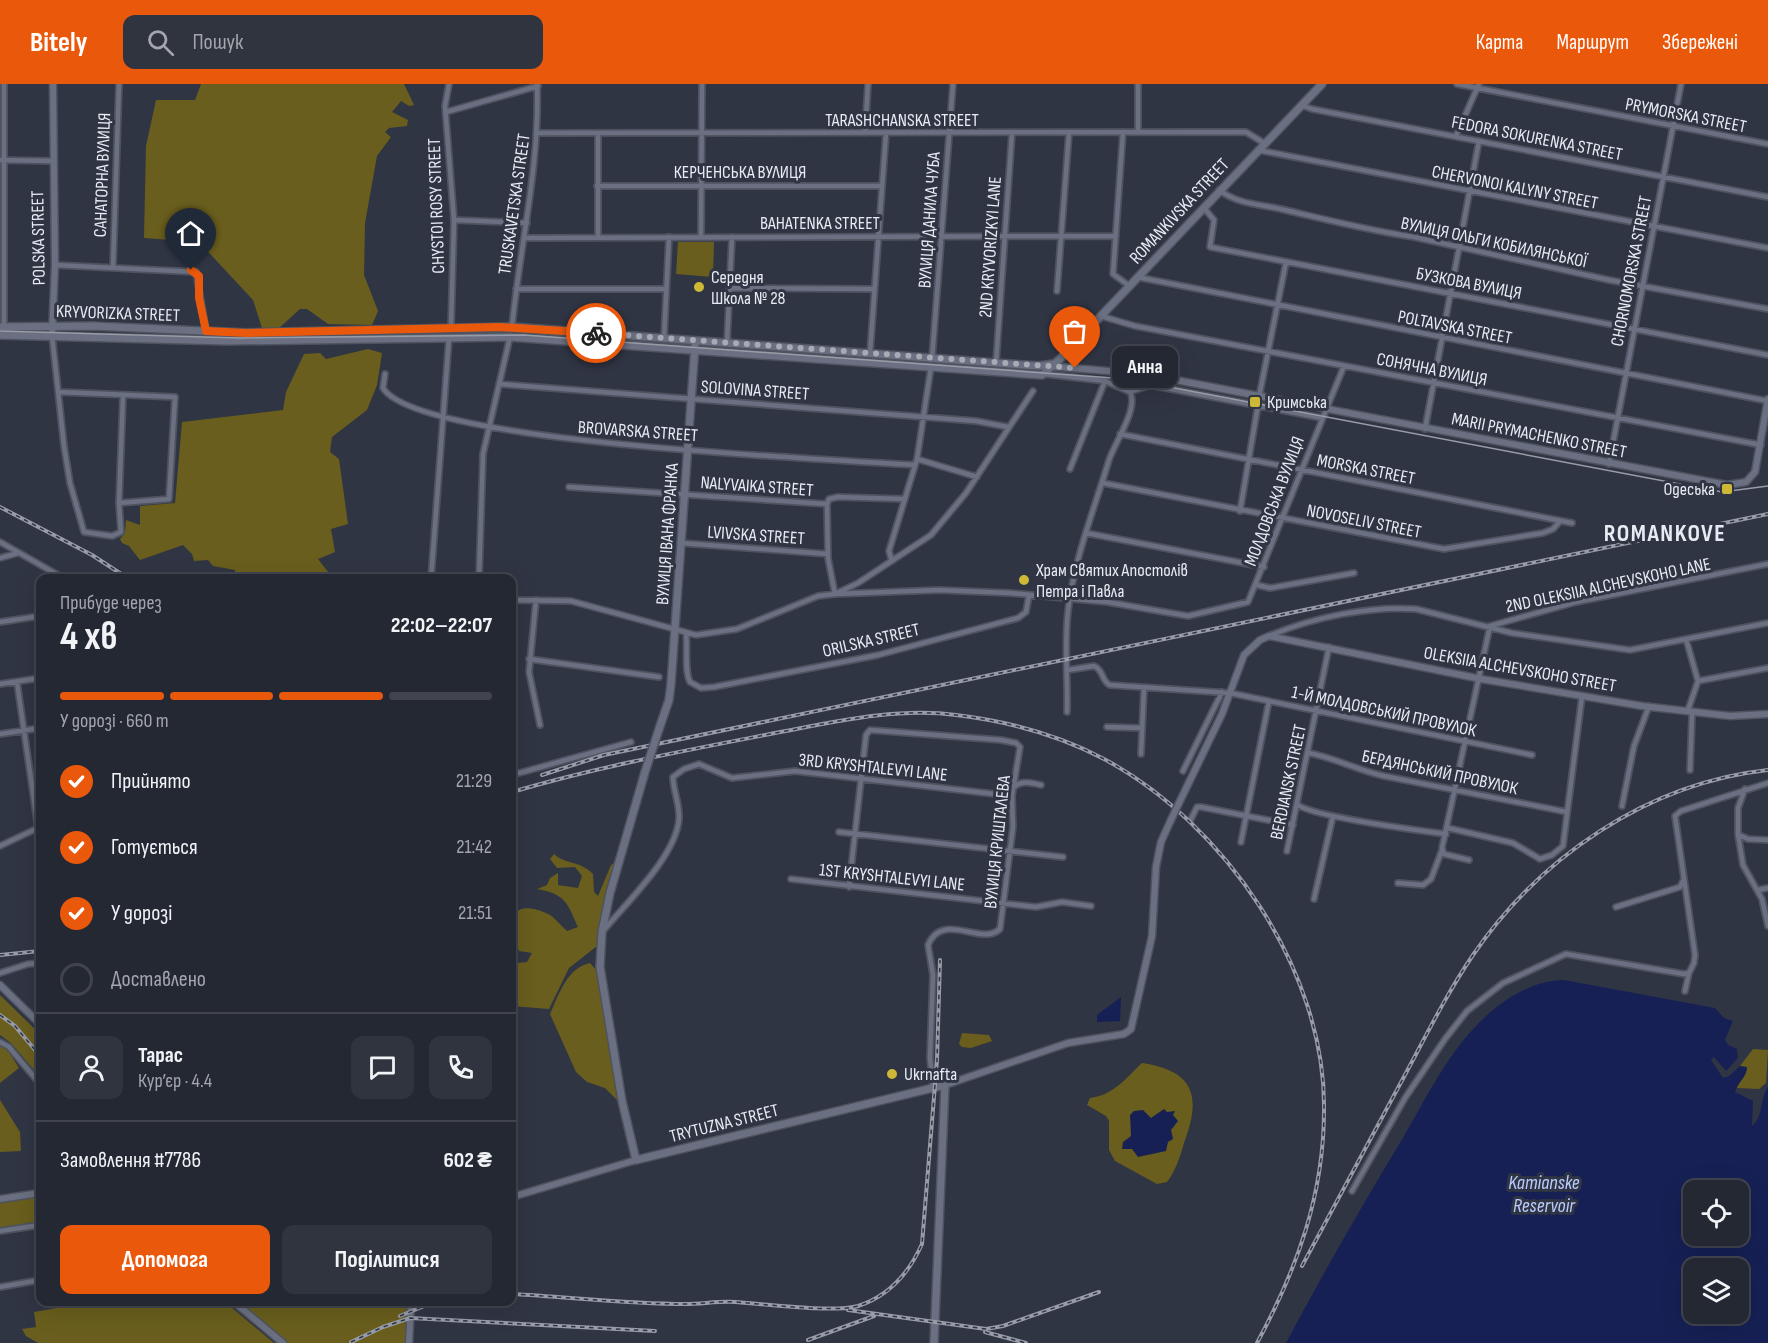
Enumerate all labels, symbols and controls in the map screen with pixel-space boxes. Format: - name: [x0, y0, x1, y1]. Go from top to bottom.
- search box: [123, 15, 543, 69]
- text: Bitely: [30, 26, 87, 59]
- icon: search: [144, 26, 177, 59]
- text: Пошук: [192, 29, 243, 56]
- text: Карта: [1476, 30, 1523, 55]
- text: Маршрут: [1556, 30, 1629, 55]
- text: Збережені: [1662, 30, 1738, 55]
- street label: PRYMORSKA STREET: [1624, 93, 1748, 138]
- street label: TARASHCHANSKA STREET: [825, 110, 979, 131]
- street label: САНАТОРНА ВУЛИЦЯ: [90, 112, 115, 238]
- street label: FEDORA SOKURENKA STREET: [1450, 112, 1624, 165]
- street label: TRUSKAVETSKA STREET: [494, 132, 535, 276]
- street label: CHYSTOI ROSY STREET: [424, 138, 449, 274]
- street label: ВУЛИЦЯ ДАНИЛА ЧУБА: [914, 151, 945, 289]
- street label: ROMANKIVSKA STREET: [1125, 154, 1234, 268]
- street label: CHERVONOI KALYNY STREET: [1430, 161, 1600, 214]
- street label: КЕРЧЕНСЬКА ВУЛИЦЯ: [674, 162, 806, 183]
- street label: 2ND KRYVORIZKYI LANE: [975, 176, 1006, 318]
- street label: POLSKA STREET: [27, 190, 50, 286]
- street label: CHORNOMORSKA STREET: [1607, 194, 1656, 348]
- pin: [165, 208, 216, 270]
- street label: ВУЛИЦЯ ОЛЬГИ КОБИЛЯНСЬКОЇ: [1399, 212, 1589, 273]
- street label: BAHATENKA STREET: [760, 213, 880, 234]
- icon: home: [174, 217, 207, 250]
- street label: БУЗКОВА ВУЛИЦЯ: [1414, 263, 1523, 304]
- place label: Середня Школа № 28: [711, 267, 786, 309]
- marker: Середня Школа № 28: [692, 280, 706, 294]
- street label: KRYVORIZKA STREET: [56, 301, 180, 326]
- courier: [566, 303, 626, 363]
- pin: [1049, 306, 1100, 368]
- street label: POLTAVSKA STREET: [1396, 306, 1514, 349]
- icon: bag: [1058, 315, 1091, 348]
- icon: bike: [580, 317, 613, 350]
- callout: Анна: [1111, 347, 1177, 389]
- street label: СОНЯЧНА ВУЛИЦЯ: [1375, 348, 1489, 390]
- text: Анна: [1127, 355, 1163, 379]
- street label: SOLOVINA STREET: [700, 376, 810, 405]
- place label: Кримська: [1267, 392, 1327, 413]
- marker: Кримська: [1248, 395, 1262, 409]
- street label: MARII PRYMACHENKO STREET: [1450, 408, 1628, 463]
- street label: BROVARSKA STREET: [577, 417, 699, 446]
- street label: МОЛДОВСЬКА ВУЛИЦЯ: [1240, 433, 1309, 569]
- street label: MORSKA STREET: [1315, 450, 1417, 489]
- street label: ВУЛИЦЯ ІВАНА ФРАНКА: [652, 462, 683, 606]
- street label: NALYVAIKA STREET: [700, 472, 814, 501]
- place label: Одеська: [1663, 479, 1715, 500]
- marker: Одеська: [1720, 482, 1734, 496]
- street label: NOVOSELIV STREET: [1305, 500, 1423, 543]
- district label: ROMANKOVE: [1604, 519, 1726, 548]
- street label: LVIVSKA STREET: [707, 522, 805, 549]
- street label: 2ND OLEKSIIA ALCHEVSKOHO LANE: [1504, 553, 1712, 617]
- place label: Храм Святих Апостолів Петра і Павла: [1035, 560, 1188, 602]
- marker: Храм Святих Апостолів Петра і Павла: [1017, 573, 1031, 587]
- text: Прибуде через: [60, 591, 162, 615]
- text: 22:02–22:07: [391, 612, 492, 639]
- text: 4 хв: [60, 614, 118, 661]
- street label: ORILSKA STREET: [820, 619, 922, 662]
- street label: OLEKSIIA ALCHEVSKOHO STREET: [1422, 642, 1618, 697]
- street label: 1-Й МОЛДОВСЬКИЙ ПРОВУЛОК: [1290, 682, 1479, 742]
- text: У дорозі · 660 m: [60, 709, 169, 733]
- street label: BERDIANSK STREET: [1266, 723, 1311, 842]
- street label: БЕРДЯНСЬКИЙ ПРОВУЛОК: [1360, 746, 1521, 799]
- street label: 3RD KRYSHTALEVYI LANE: [797, 749, 948, 786]
- icon: check: [60, 765, 93, 798]
- text: Прийнято: [111, 768, 191, 795]
- text: 21:29: [456, 769, 492, 793]
- street label: ВУЛИЦЯ КРИШТАЛЕВА: [980, 774, 1015, 910]
- icon: check: [60, 831, 93, 864]
- text: Готується: [111, 834, 198, 861]
- text: 21:42: [456, 835, 492, 859]
- street label: 1ST KRYSHTALEVYI LANE: [818, 859, 966, 896]
- icon: check: [60, 897, 93, 930]
- text: У дорозі: [111, 900, 172, 927]
- text: 21:51: [458, 901, 492, 925]
- text: Доставлено: [111, 966, 206, 993]
- button: person: [60, 1036, 123, 1099]
- button: chat: [351, 1036, 414, 1099]
- button: phone: [429, 1036, 492, 1099]
- text: Тарас: [138, 1042, 183, 1069]
- place label: Ukrnafta: [904, 1064, 957, 1085]
- marker: Ukrnafta: [885, 1067, 899, 1081]
- text: Кур’єр · 4.4: [138, 1069, 212, 1093]
- street label: TRYTUZNA STREET: [667, 1100, 781, 1147]
- text: Замовлення #7786: [60, 1147, 201, 1174]
- text: 602 ₴: [443, 1147, 492, 1174]
- water label: Kamianske Reservoir: [1508, 1171, 1580, 1218]
- map controls: [1683, 1180, 1749, 1324]
- button: locate: [1683, 1180, 1749, 1246]
- button: Допомога: [60, 1225, 270, 1294]
- button: Поділитися: [282, 1225, 492, 1294]
- button: layers: [1683, 1258, 1749, 1324]

